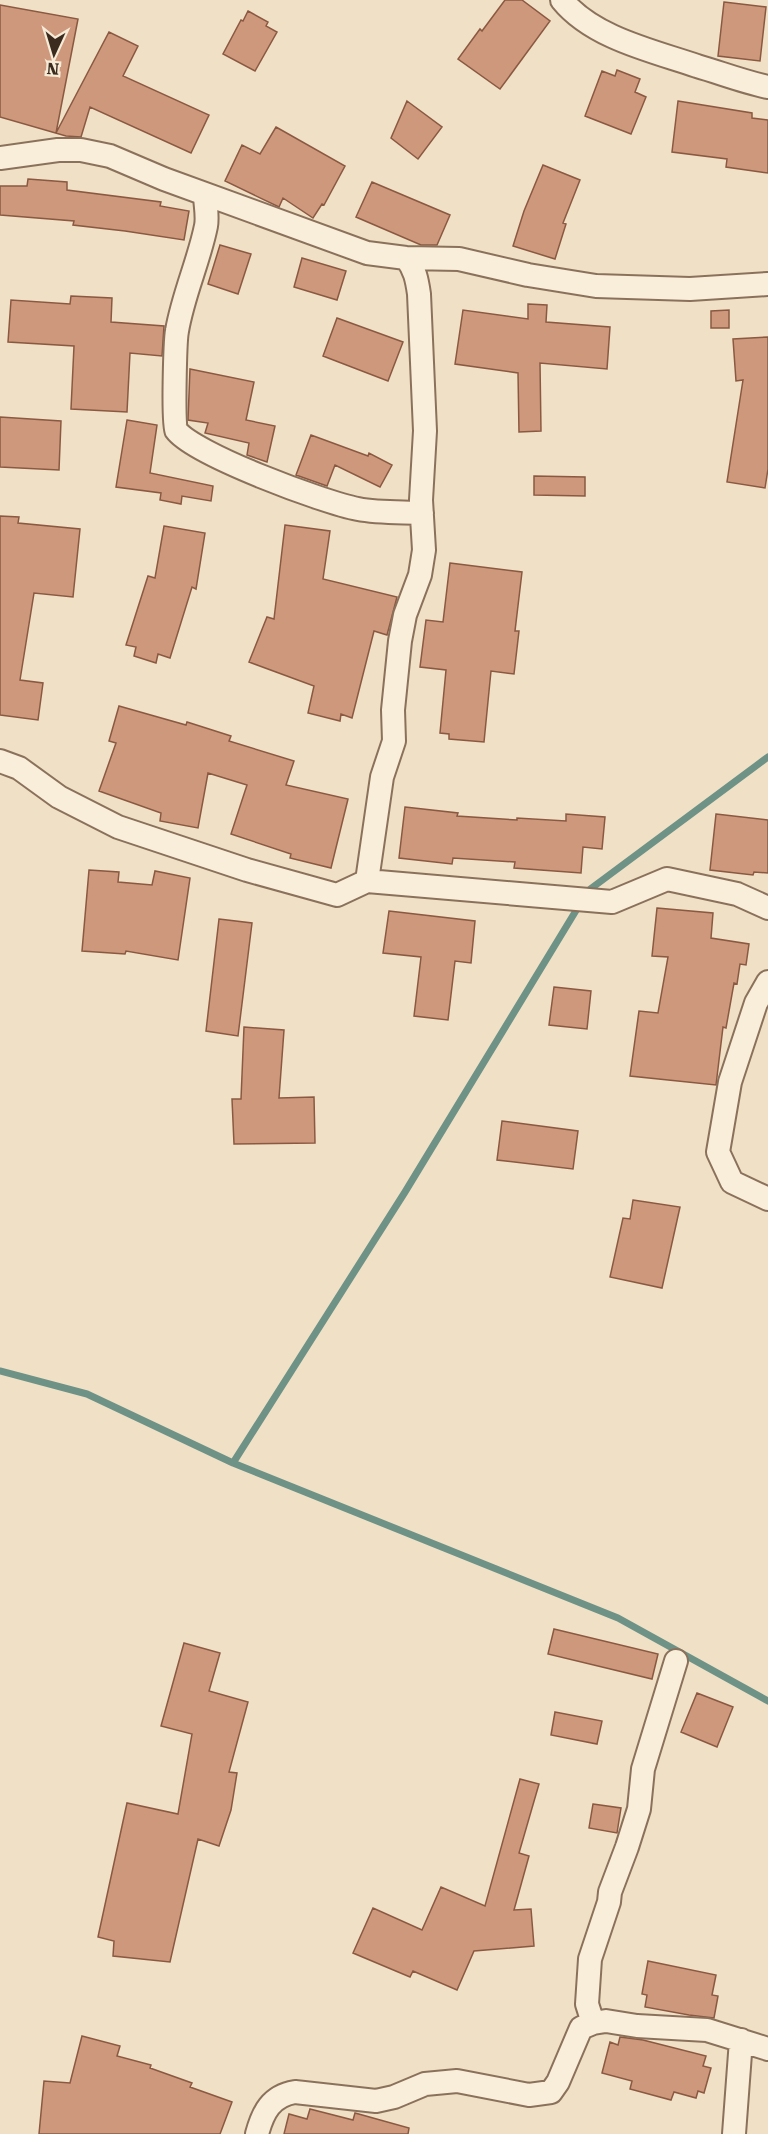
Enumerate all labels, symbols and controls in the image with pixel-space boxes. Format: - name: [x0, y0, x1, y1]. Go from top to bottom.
- north arrow: [24, 24, 84, 84]
- text: N: [46, 59, 60, 78]

